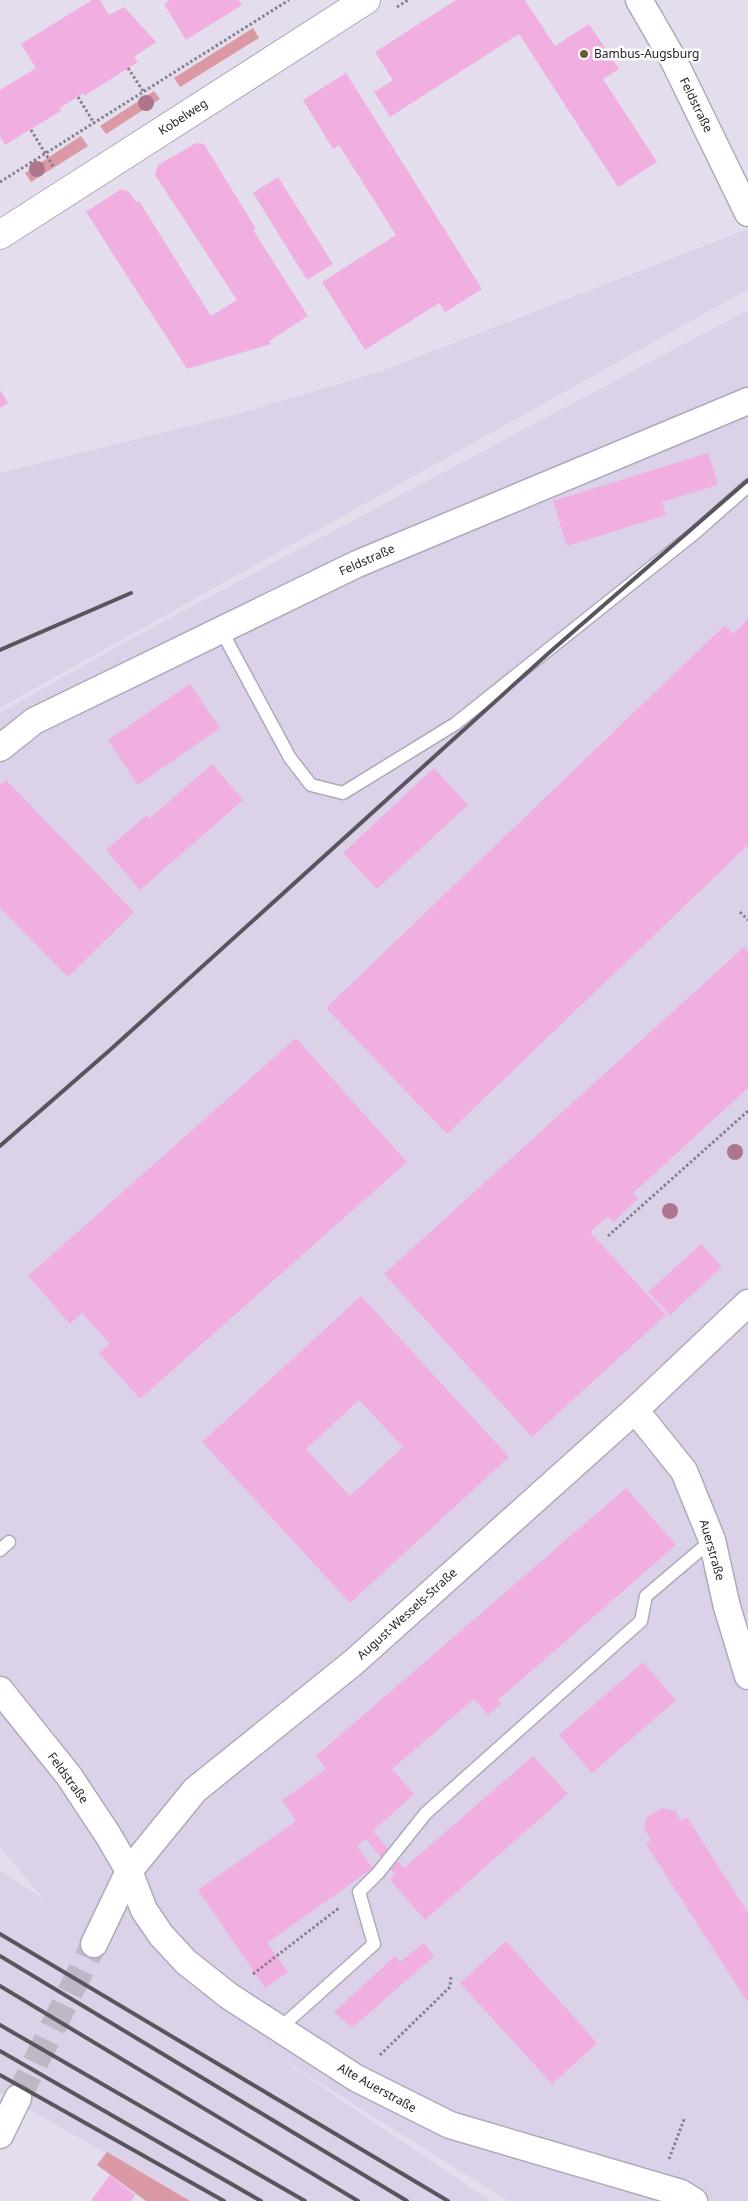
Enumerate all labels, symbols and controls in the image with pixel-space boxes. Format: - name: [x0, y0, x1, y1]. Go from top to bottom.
- place label: Bambus-Augsburg: [594, 45, 699, 62]
- marker: Bambus-Augsburg: [578, 48, 590, 60]
- street label: Feldstraße: [676, 74, 717, 135]
- street label: Kobelweg: [155, 94, 211, 139]
- street label: Feldstraße: [336, 540, 398, 579]
- street label: Auerstraße: [696, 1517, 729, 1583]
- street label: August-Wessels-Straße: [353, 1564, 461, 1663]
- street label: Feldstraße: [44, 1749, 93, 1807]
- street label: Alte Auerstraße: [335, 2059, 420, 2116]

